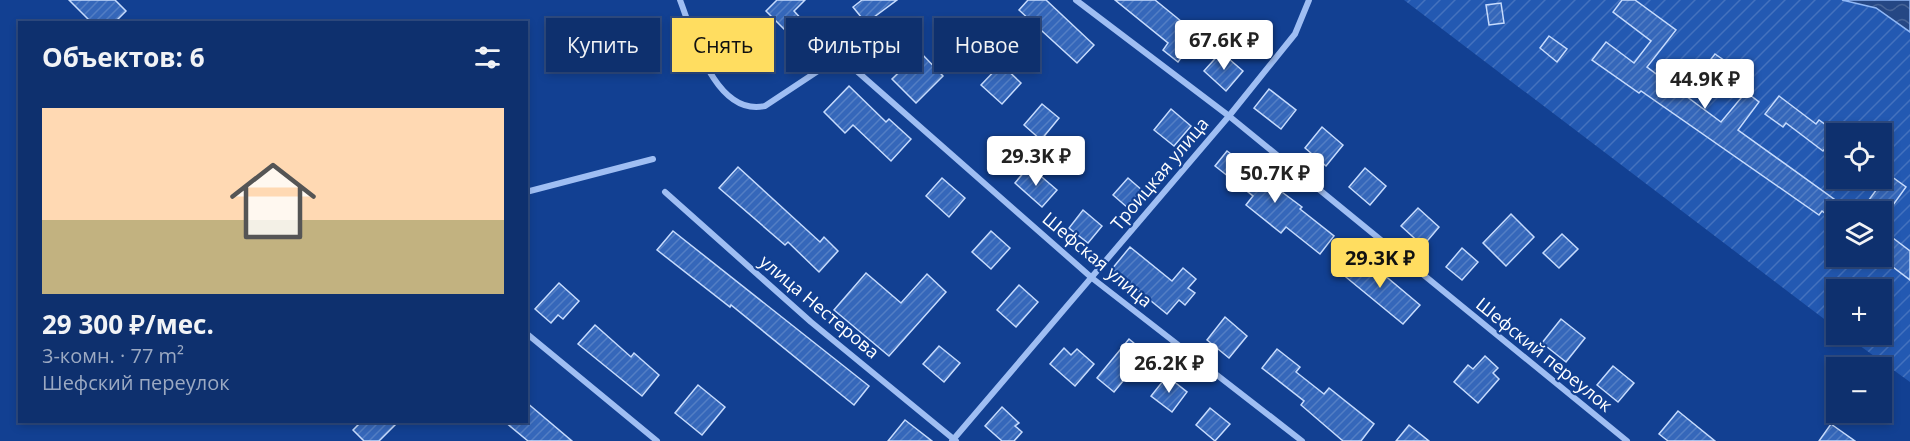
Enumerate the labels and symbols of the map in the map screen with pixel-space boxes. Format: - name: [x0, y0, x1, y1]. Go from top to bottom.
- pin: 67.6K ₽: [1169, 20, 1279, 71]
- pin: 44.9K ₽: [1650, 59, 1760, 110]
- street label: Троицкая улица: [1105, 112, 1214, 235]
- pin: 29.3K ₽: [981, 136, 1091, 187]
- pin: 50.7K ₽: [1220, 153, 1330, 204]
- street label: Шефская улица: [1038, 206, 1158, 312]
- pin: 29.3K ₽: [1325, 238, 1435, 289]
- street label: улица Нестерова: [755, 249, 885, 363]
- street label: Шефский переулок: [1471, 292, 1618, 417]
- pin: 26.2K ₽: [1114, 343, 1224, 394]

